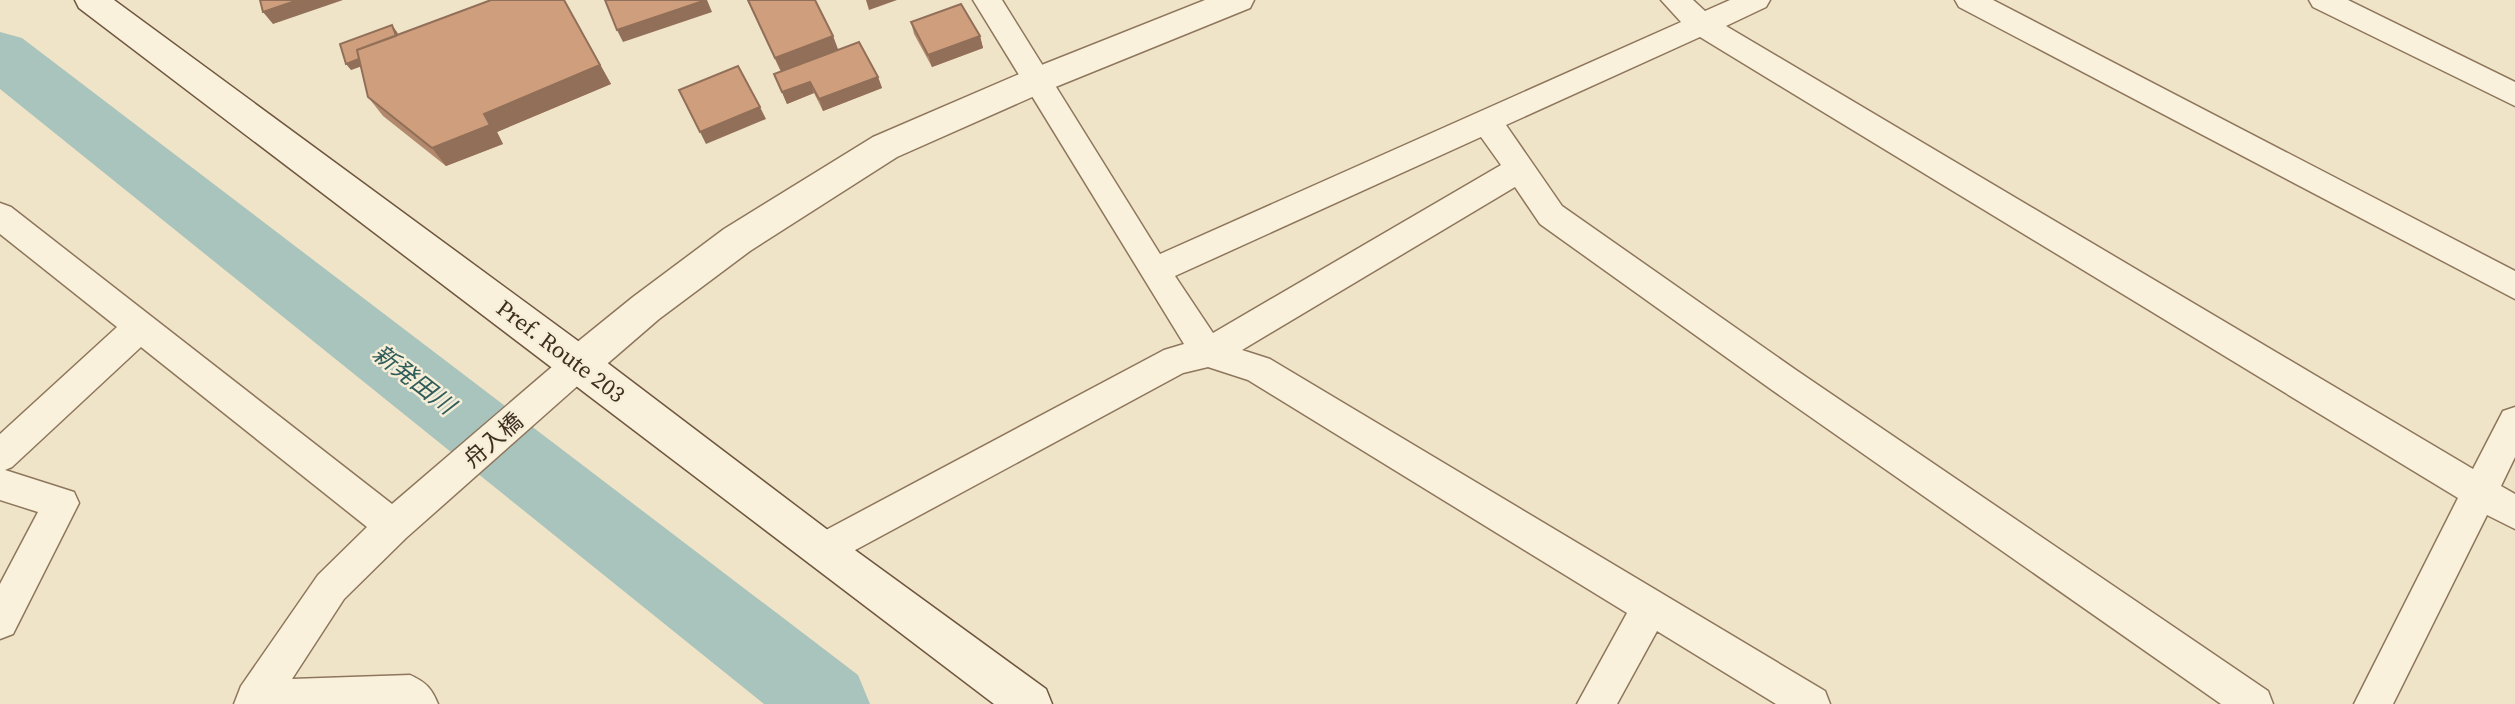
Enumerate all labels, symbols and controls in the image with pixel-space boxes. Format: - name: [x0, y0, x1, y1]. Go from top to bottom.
- street label: Pref. Route 203: [490, 292, 632, 410]
- water label: 新発田川: [366, 336, 464, 423]
- street label: 舟入橋: [456, 405, 530, 475]

